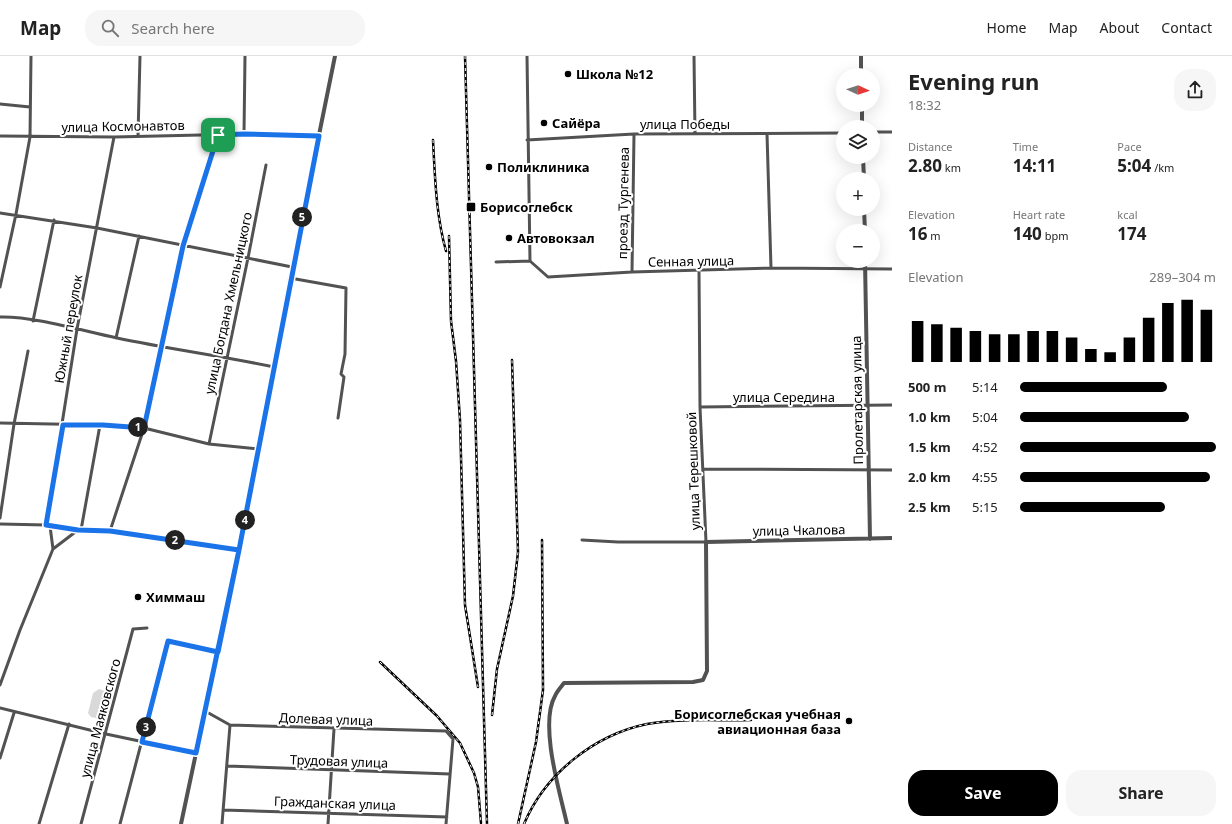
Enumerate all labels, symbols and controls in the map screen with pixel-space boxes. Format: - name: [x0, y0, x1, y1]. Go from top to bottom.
- search box: [85, 10, 365, 46]
- text: Map: [20, 15, 61, 41]
- icon: search: [99, 17, 121, 39]
- text: Search here: [131, 18, 215, 38]
- text: Home: [987, 18, 1026, 37]
- text: Map: [1048, 18, 1078, 37]
- text: About: [1100, 18, 1139, 37]
- text: Contact: [1161, 18, 1212, 37]
- place label: Школа №12: [576, 65, 653, 83]
- text: Evening run: [908, 66, 1039, 96]
- north arrow: [836, 68, 880, 112]
- map controls: [836, 68, 880, 268]
- marker: Школа №12: [563, 69, 573, 79]
- button: share: [1174, 69, 1216, 111]
- text: 18:32: [908, 96, 941, 114]
- place label: Сайёра: [552, 114, 601, 132]
- street label: улица Победы: [640, 115, 730, 133]
- street label: улица Космонавтов: [61, 116, 185, 136]
- pin: [201, 118, 235, 152]
- marker: Сайёра: [539, 118, 549, 128]
- button: layers: [836, 120, 880, 164]
- icon: arrive: [207, 124, 229, 146]
- text: Distance: [908, 139, 953, 154]
- text: Time: [1013, 139, 1038, 154]
- text: Pace: [1117, 139, 1142, 154]
- street label: проезд Тургенева: [613, 147, 633, 259]
- text: 2.80: [908, 154, 942, 177]
- text: 14:11: [1013, 154, 1056, 177]
- text: 5:04: [1117, 154, 1151, 177]
- place label: Поликлиника: [497, 158, 590, 176]
- text: km: [942, 160, 961, 175]
- text: /km: [1151, 160, 1174, 175]
- marker: Поликлиника: [484, 162, 494, 172]
- button: +: [836, 172, 880, 216]
- place label: Борисоглебск: [480, 198, 573, 216]
- marker: Борисоглебск: [465, 201, 477, 213]
- pin: 5: [292, 207, 312, 227]
- text: Elevation: [908, 207, 955, 222]
- text: Heart rate: [1013, 207, 1065, 222]
- text: kcal: [1117, 207, 1138, 222]
- text: 5: [299, 209, 305, 224]
- street label: улица Богдана Хмельницкого: [200, 210, 256, 396]
- text: 16: [908, 222, 927, 245]
- text: 140: [1013, 222, 1042, 245]
- text: 174: [1117, 222, 1147, 245]
- button: −: [836, 224, 880, 268]
- text: m: [927, 228, 941, 243]
- text: bpm: [1042, 228, 1069, 243]
- place label: Автовокзал: [517, 229, 595, 247]
- marker: Автовокзал: [504, 233, 514, 243]
- street label: Сенная улица: [648, 251, 734, 271]
- text: Elevation: [908, 268, 964, 286]
- text: 289–304 m: [1149, 268, 1216, 286]
- street label: Южный переулок: [50, 273, 86, 385]
- street label: Пролетарская улица: [847, 335, 867, 465]
- text: 500 m: [908, 378, 946, 396]
- text: 5:14: [972, 378, 998, 396]
- street label: улица Середина: [733, 388, 835, 406]
- text: 1.0 km: [908, 408, 951, 426]
- text: 5:04: [972, 408, 998, 426]
- street label: улица Терешковой: [682, 412, 704, 530]
- pin: 1: [128, 417, 148, 437]
- text: 1: [135, 419, 141, 434]
- text: 1.5 km: [908, 438, 951, 456]
- text: 4:52: [972, 438, 998, 456]
- text: 2.0 km: [908, 468, 951, 486]
- text: 4:55: [972, 468, 998, 486]
- text: 2.5 km: [908, 498, 951, 516]
- text: 5:15: [972, 498, 998, 516]
- pin: 4: [235, 510, 255, 530]
- text: 4: [242, 512, 248, 527]
- street label: улица Чкалова: [752, 520, 846, 540]
- pin: 2: [165, 530, 185, 550]
- text: 2: [172, 532, 178, 547]
- place label: Химмаш: [146, 588, 205, 606]
- marker: Химмаш: [133, 592, 143, 602]
- street label: улица Маяковского: [75, 656, 125, 779]
- place label: Борисоглебская учебная авиационная база: [674, 705, 841, 738]
- street label: Долевая улица: [279, 708, 373, 730]
- marker: Борисоглебская учебная авиационная база: [844, 716, 854, 726]
- pin: 3: [136, 717, 156, 737]
- text: 3: [143, 719, 149, 734]
- street label: Трудовая улица: [290, 750, 388, 772]
- button: Save: [908, 770, 1058, 816]
- button: Share: [1066, 770, 1216, 816]
- street label: Гражданская улица: [274, 792, 396, 814]

